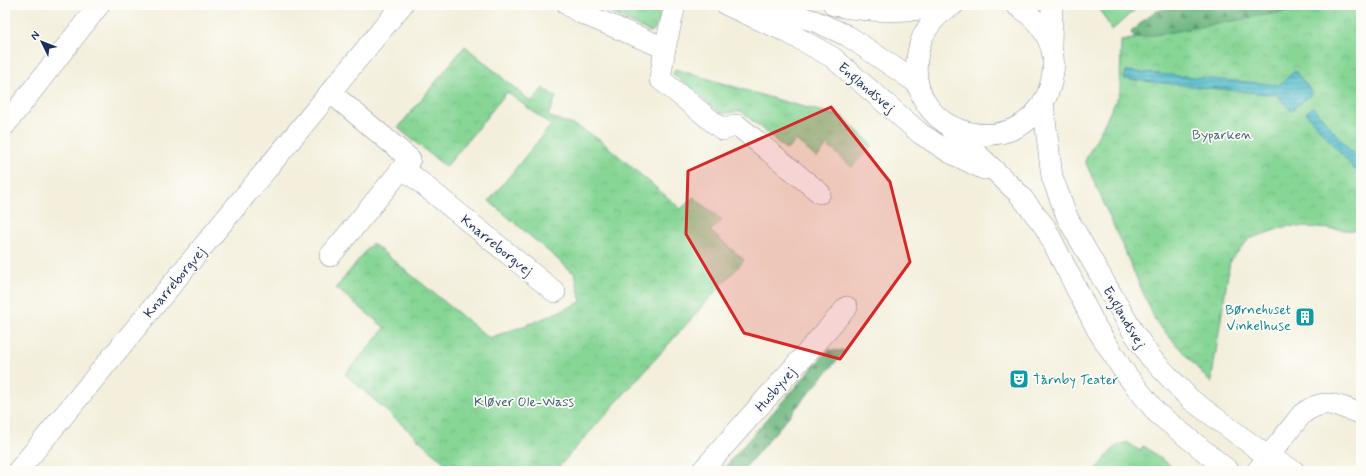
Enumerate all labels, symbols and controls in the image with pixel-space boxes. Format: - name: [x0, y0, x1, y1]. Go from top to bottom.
- north arrow: [22, 22, 62, 62]
- text: N: [28, 28, 43, 43]
- street label: Englandsvej: [833, 59, 899, 119]
- park label: Byparken: [1192, 126, 1252, 144]
- street label: Knarreborgvej: [457, 211, 536, 280]
- street label: Knarreborgvej: [140, 243, 210, 322]
- street label: Englandsvej: [1097, 283, 1150, 353]
- place label: Børnehuset Vinkelhuse: [1225, 301, 1291, 335]
- building icon: Børnehuset Vinkelhuse: [1294, 306, 1316, 328]
- street label: Husbyvej: [751, 363, 800, 416]
- theatre icon: Tårnby Teater: [1008, 368, 1030, 390]
- place label: Tårnby Teater: [1033, 371, 1119, 389]
- park label: Kløver Ole-Wass: [474, 393, 574, 411]

